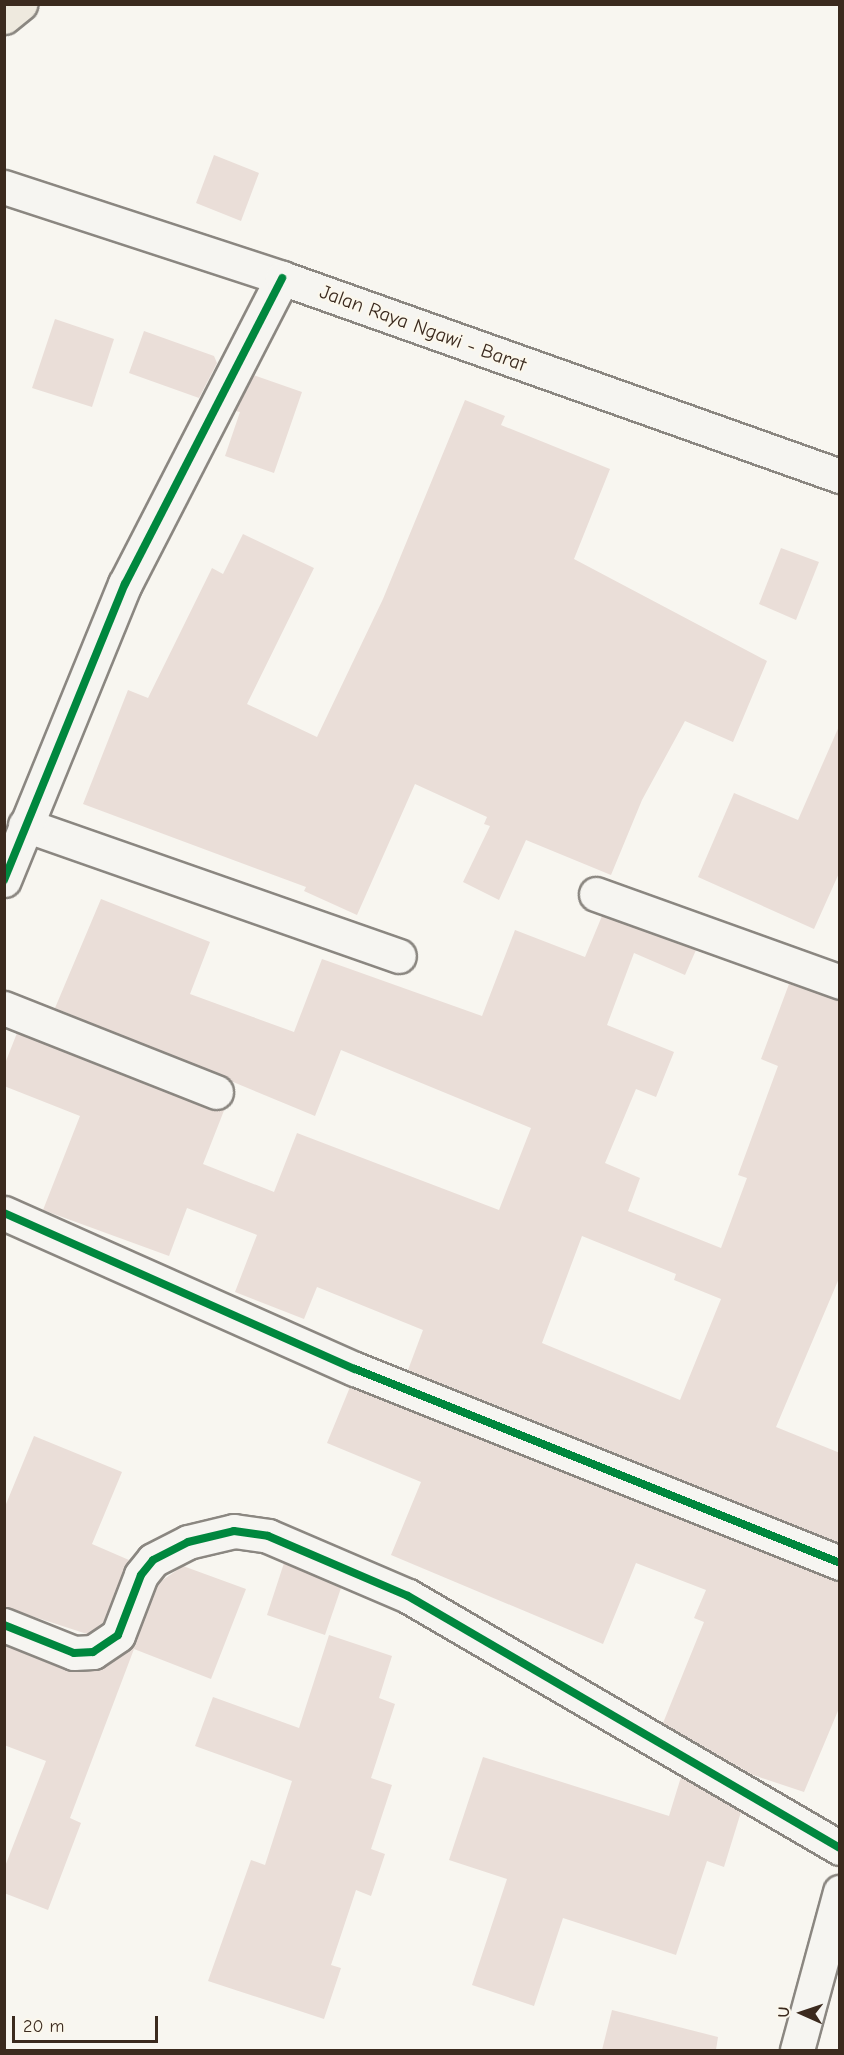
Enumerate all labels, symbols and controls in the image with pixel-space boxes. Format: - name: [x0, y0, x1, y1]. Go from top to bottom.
- street label: Jalan Raya Ngawi - Barat: [317, 279, 529, 377]
- north arrow: [772, 1983, 832, 2043]
- scale bar: [15, 2004, 160, 2042]
- text: U: [775, 2006, 793, 2018]
- text: 20 m: [23, 2016, 64, 2037]

